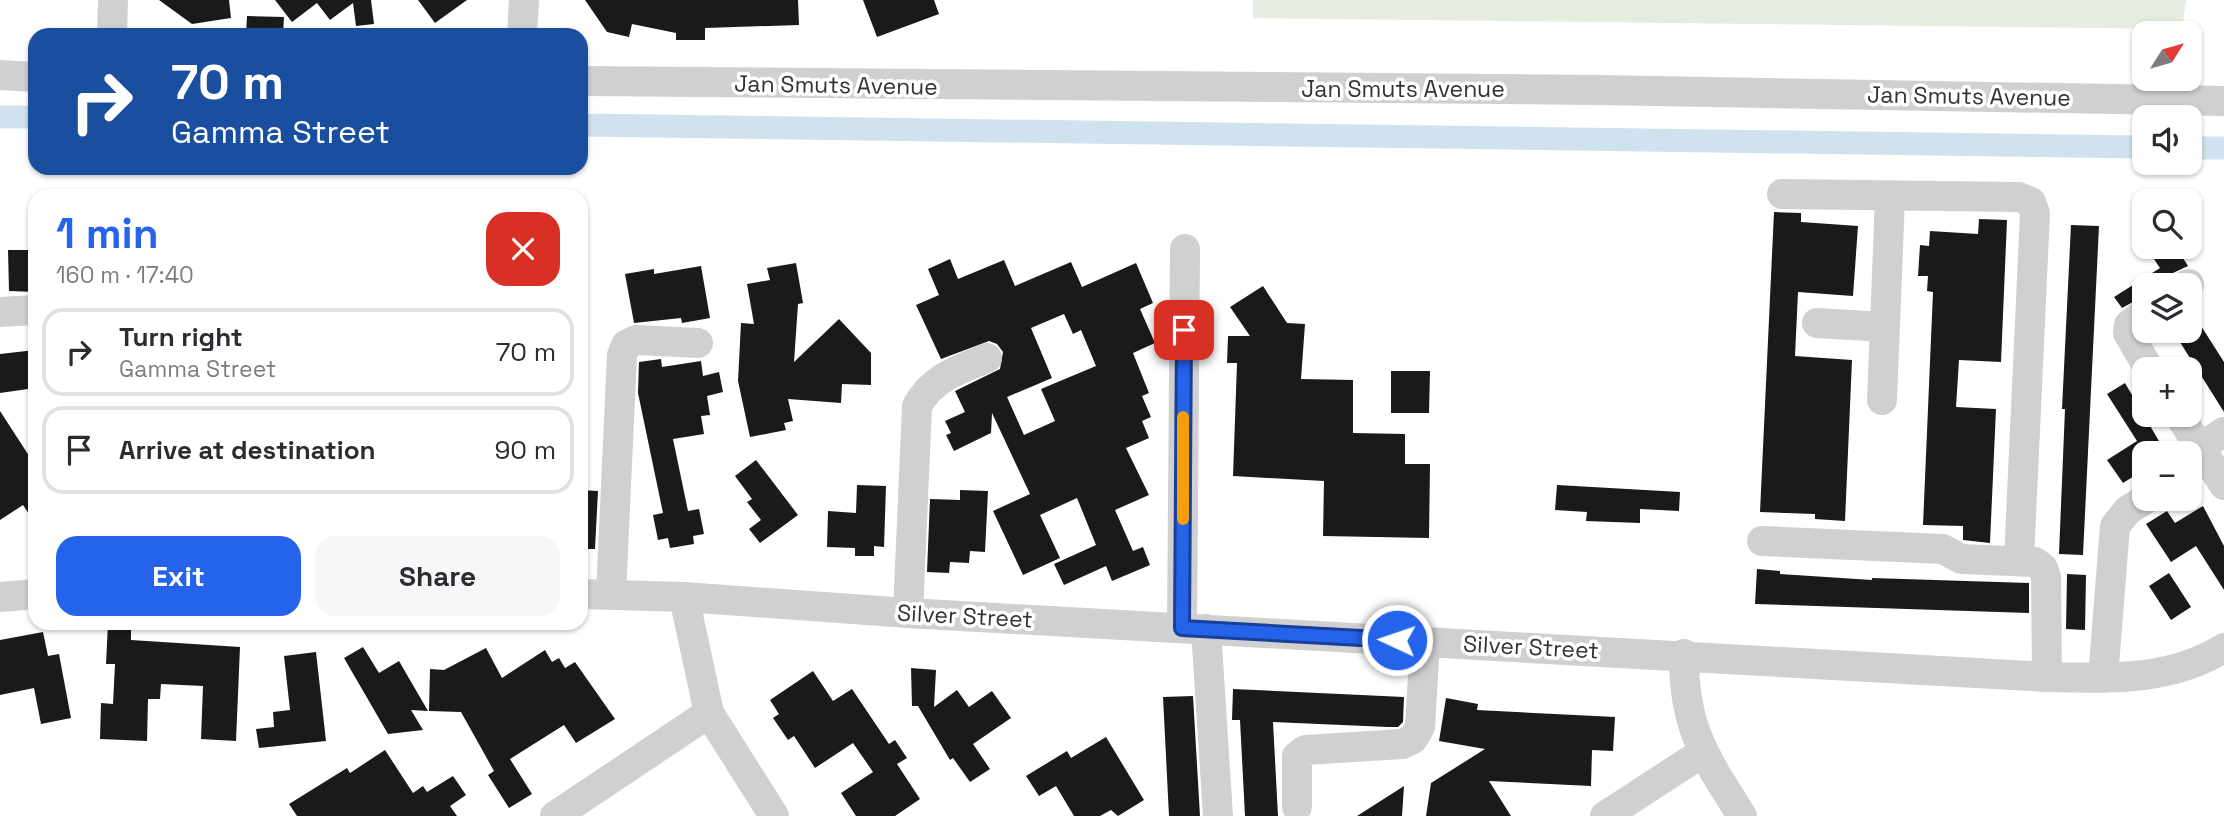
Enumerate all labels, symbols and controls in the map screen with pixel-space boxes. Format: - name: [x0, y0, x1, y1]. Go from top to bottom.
- north arrow: [2132, 21, 2202, 91]
- map controls: [2132, 21, 2202, 511]
- text: 70 m: [171, 51, 284, 113]
- icon: right: [56, 56, 147, 147]
- street label: Jan Smuts Avenue: [734, 68, 938, 102]
- street label: Jan Smuts Avenue: [1301, 74, 1505, 104]
- street label: Jan Smuts Avenue: [1867, 79, 2071, 113]
- button: sound: [2132, 105, 2202, 175]
- text: Gamma Street: [171, 112, 390, 152]
- button: search: [2132, 189, 2202, 259]
- text: 1 min: [56, 207, 159, 260]
- button: close: [486, 212, 560, 286]
- text: 160 m · 17:40: [56, 260, 194, 290]
- button: layers: [2132, 273, 2202, 343]
- pin: [1154, 300, 1214, 360]
- icon: arrive: [1165, 311, 1203, 349]
- text: Turn right: [119, 320, 243, 354]
- icon: right: [60, 333, 98, 371]
- text: 70 m: [496, 335, 556, 369]
- text: Gamma Street: [119, 354, 276, 384]
- button: +: [2132, 357, 2202, 427]
- icon: arrive: [60, 431, 98, 469]
- text: Arrive at destination: [119, 433, 376, 467]
- text: 90 m: [494, 433, 556, 467]
- button: −: [2132, 441, 2202, 511]
- button: Exit: [56, 536, 301, 616]
- button: Share: [315, 536, 560, 616]
- street label: Silver Street: [896, 597, 1034, 635]
- position arrow: [1360, 603, 1434, 677]
- street label: Silver Street: [1462, 628, 1600, 666]

